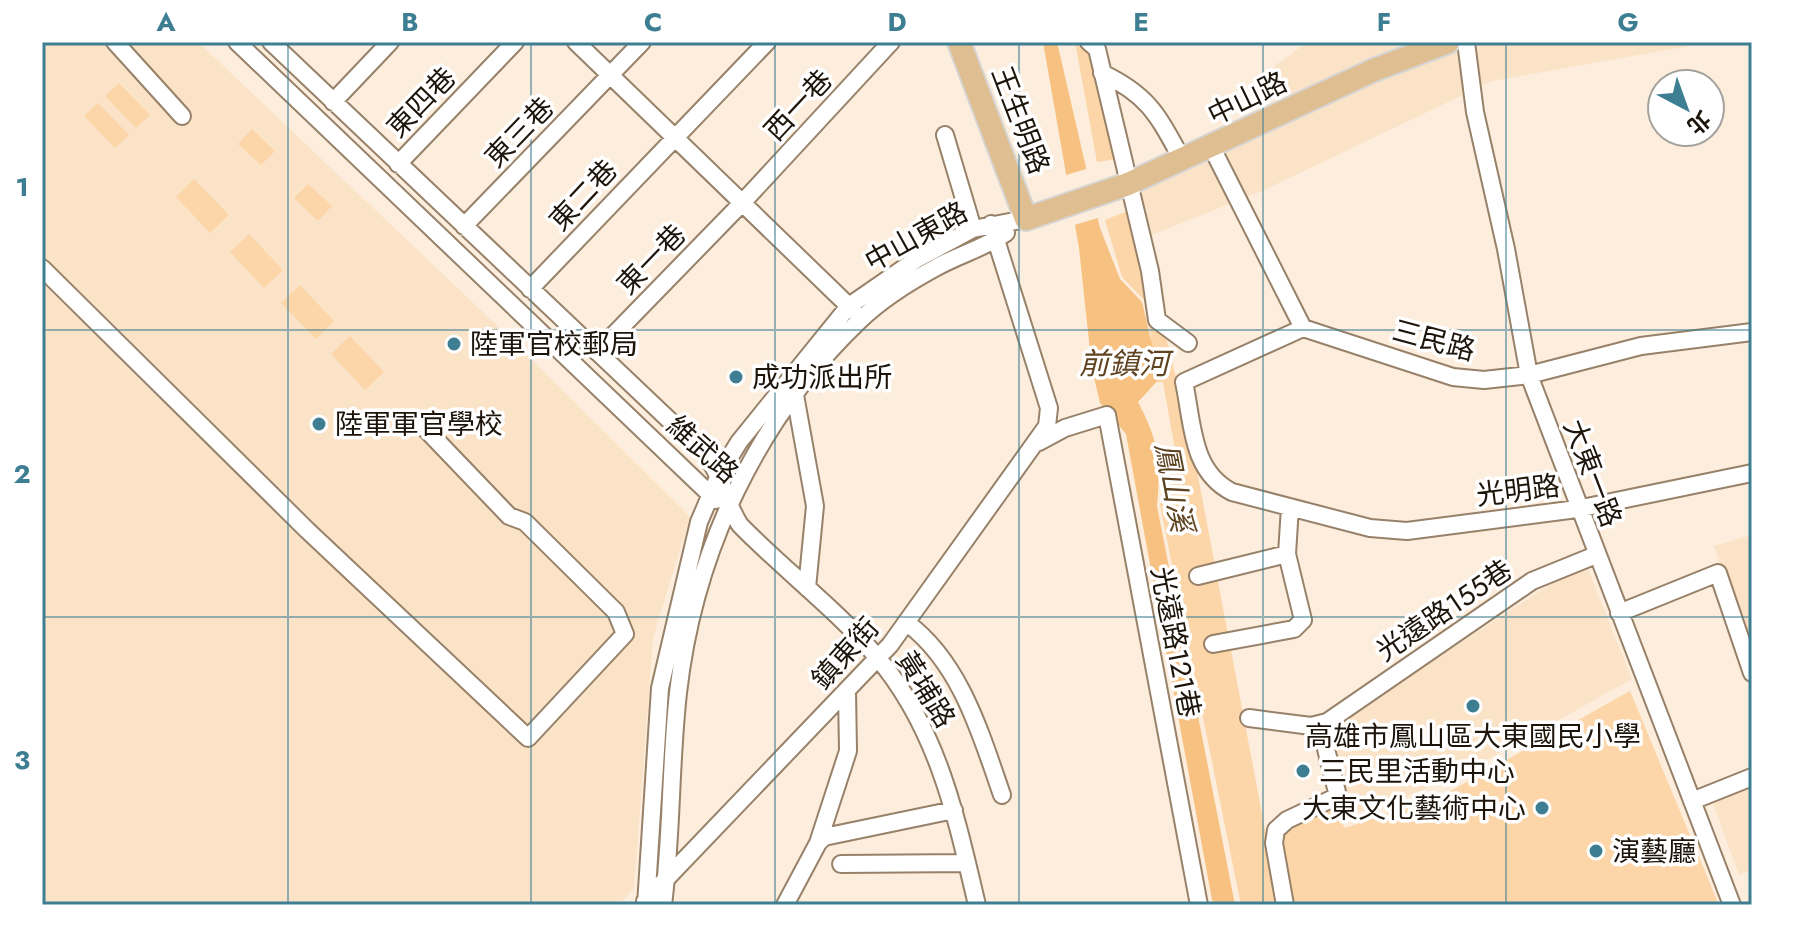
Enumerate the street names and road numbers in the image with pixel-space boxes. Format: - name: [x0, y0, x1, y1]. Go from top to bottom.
- street label: 東四巷: [377, 58, 465, 147]
- street label: 西一巷: [755, 61, 842, 150]
- street label: 王生明路: [981, 61, 1060, 180]
- street label: 中山路: [1200, 62, 1294, 135]
- street label: 東三巷: [475, 88, 563, 177]
- street label: 東二巷: [540, 151, 627, 240]
- street label: 中山東路: [857, 191, 975, 282]
- street label: 東一巷: [607, 215, 695, 304]
- street label: 三民路: [1388, 310, 1480, 371]
- street label: 維武路: [658, 406, 748, 493]
- street label: 大東一路: [1553, 414, 1632, 533]
- street label: 光明路: [1474, 465, 1562, 516]
- street label: 光遠路155巷: [1368, 550, 1520, 671]
- street label: 光遠路121巷: [1141, 563, 1210, 721]
- street label: 鎮東街: [802, 608, 889, 698]
- street label: 黃埔路: [886, 643, 965, 736]

